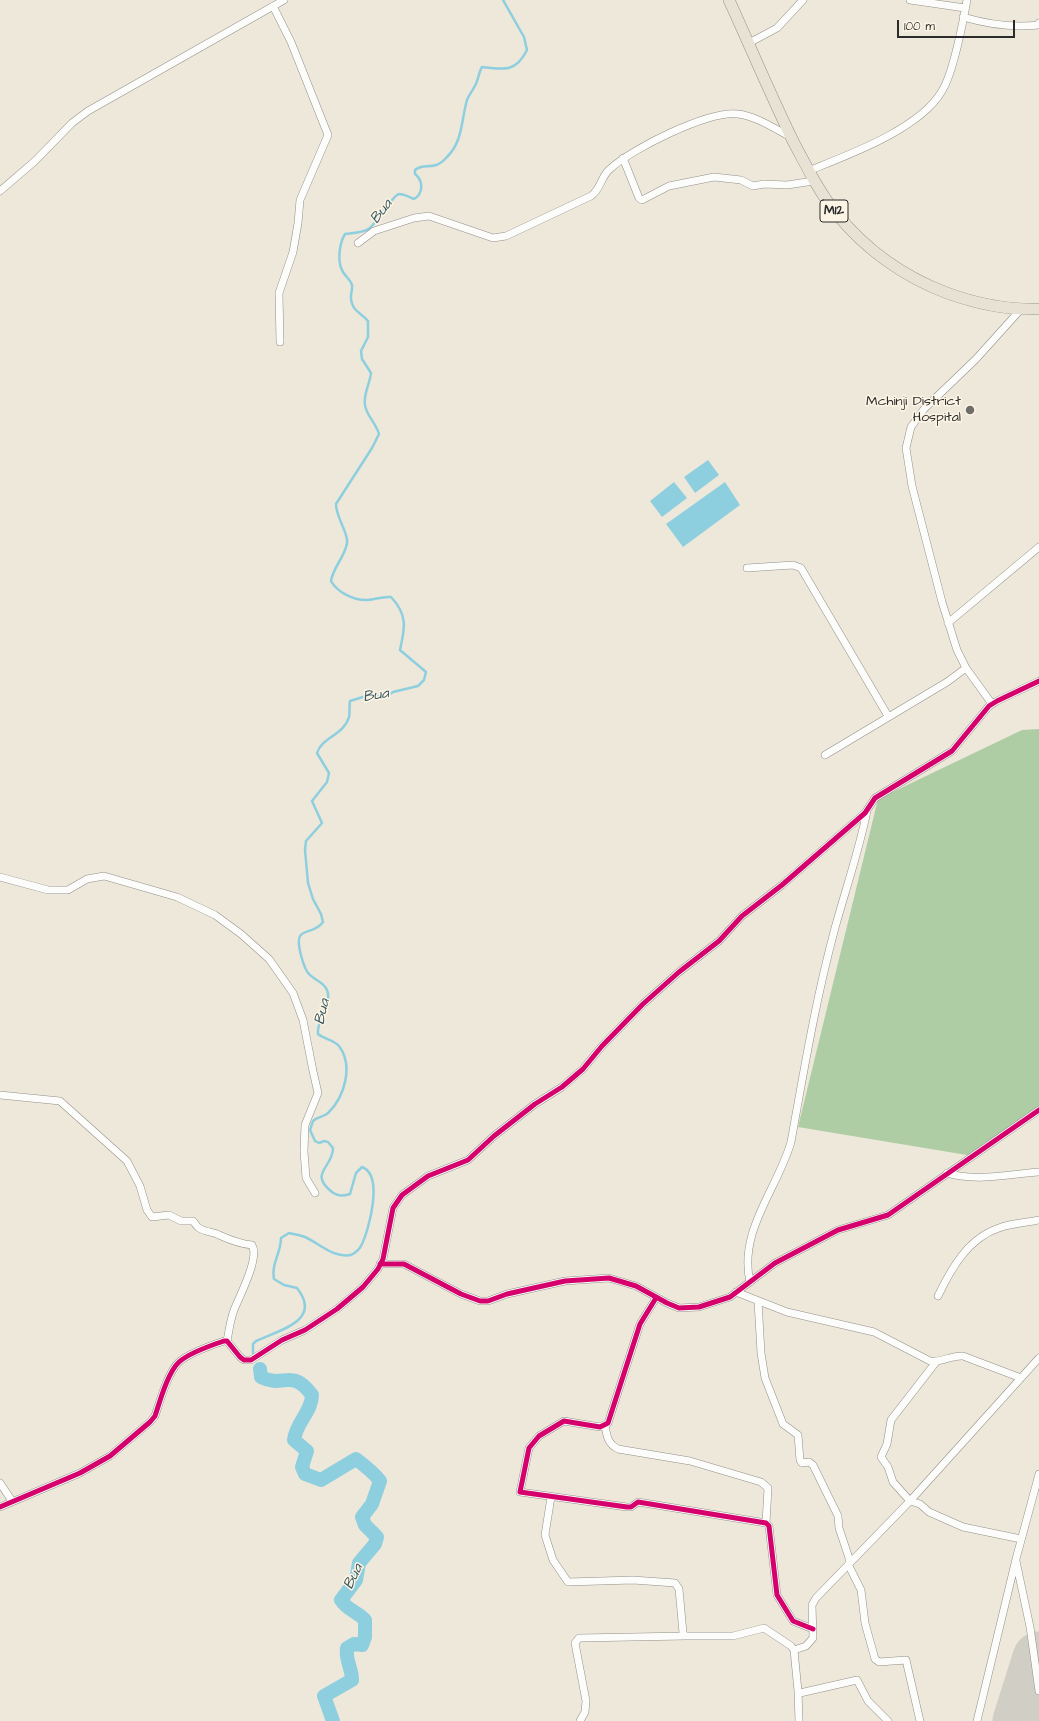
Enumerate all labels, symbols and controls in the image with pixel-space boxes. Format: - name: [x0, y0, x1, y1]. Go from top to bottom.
- scale bar: [899, 12, 1017, 38]
- text: 100 m: [904, 18, 935, 35]
- water label: Bua: [367, 196, 397, 228]
- road number: M12: [820, 200, 848, 222]
- place label: Mchinji District Hospital: [866, 394, 961, 426]
- marker: Mchinji District Hospital: [964, 404, 976, 416]
- water label: Bua: [362, 685, 390, 707]
- water label: Bua: [311, 997, 335, 1027]
- water label: Bua: [340, 1561, 368, 1593]

